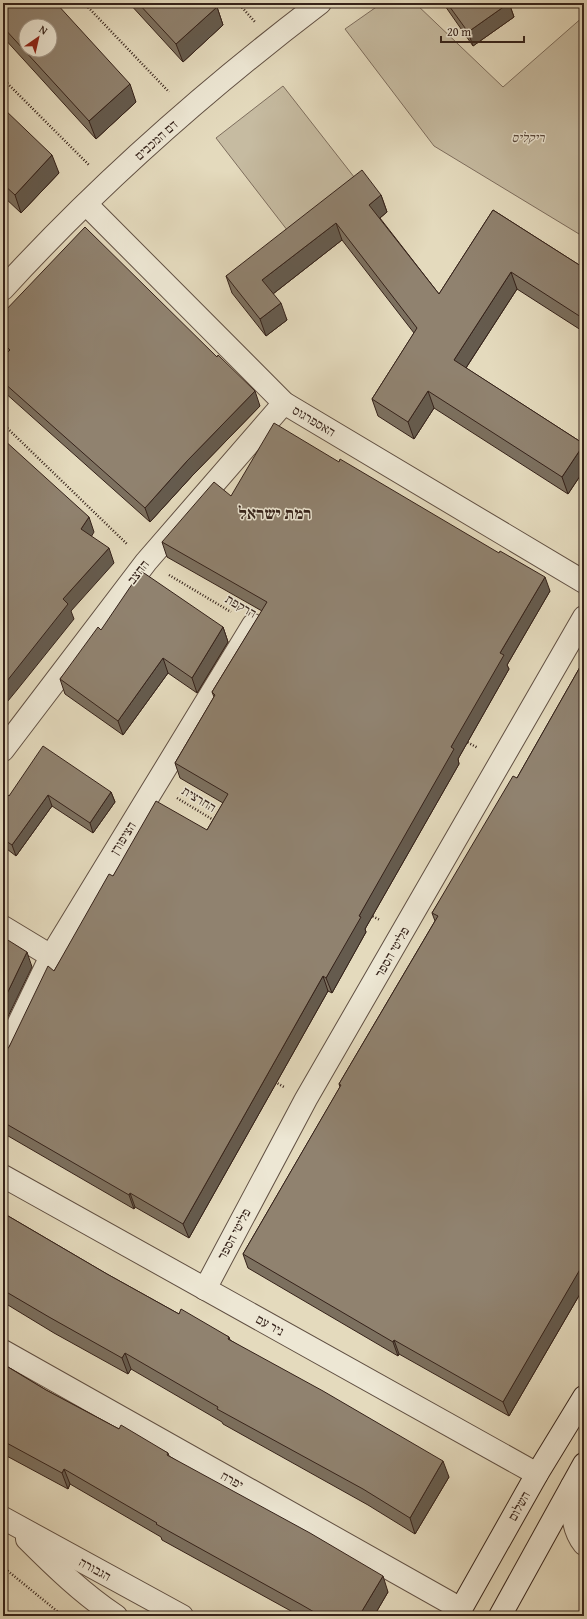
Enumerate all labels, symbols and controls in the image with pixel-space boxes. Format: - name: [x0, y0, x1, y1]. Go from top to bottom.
- north arrow: [18, 18, 58, 58]
- scale bar: [441, 18, 524, 44]
- text: N: [36, 21, 52, 39]
- text: 20 m: [447, 23, 471, 40]
- street label: דם המכבים: [130, 115, 182, 165]
- park label: ריקליס: [512, 128, 545, 147]
- street label: האספרגוס: [289, 401, 339, 441]
- district label: רמת ישראל: [238, 500, 312, 525]
- street label: החצב: [122, 556, 154, 588]
- street label: הרקפת: [222, 589, 260, 623]
- street label: החרצית: [178, 781, 220, 817]
- street label: הציפורן: [105, 818, 141, 858]
- street label: פליטי הספר: [370, 923, 414, 981]
- street label: פליטי הספר: [212, 1205, 256, 1263]
- street label: ניר עם: [252, 1309, 288, 1341]
- street label: יפרח: [217, 1466, 247, 1494]
- street label: השלום: [503, 1487, 535, 1524]
- street label: הגבורה: [75, 1552, 115, 1586]

